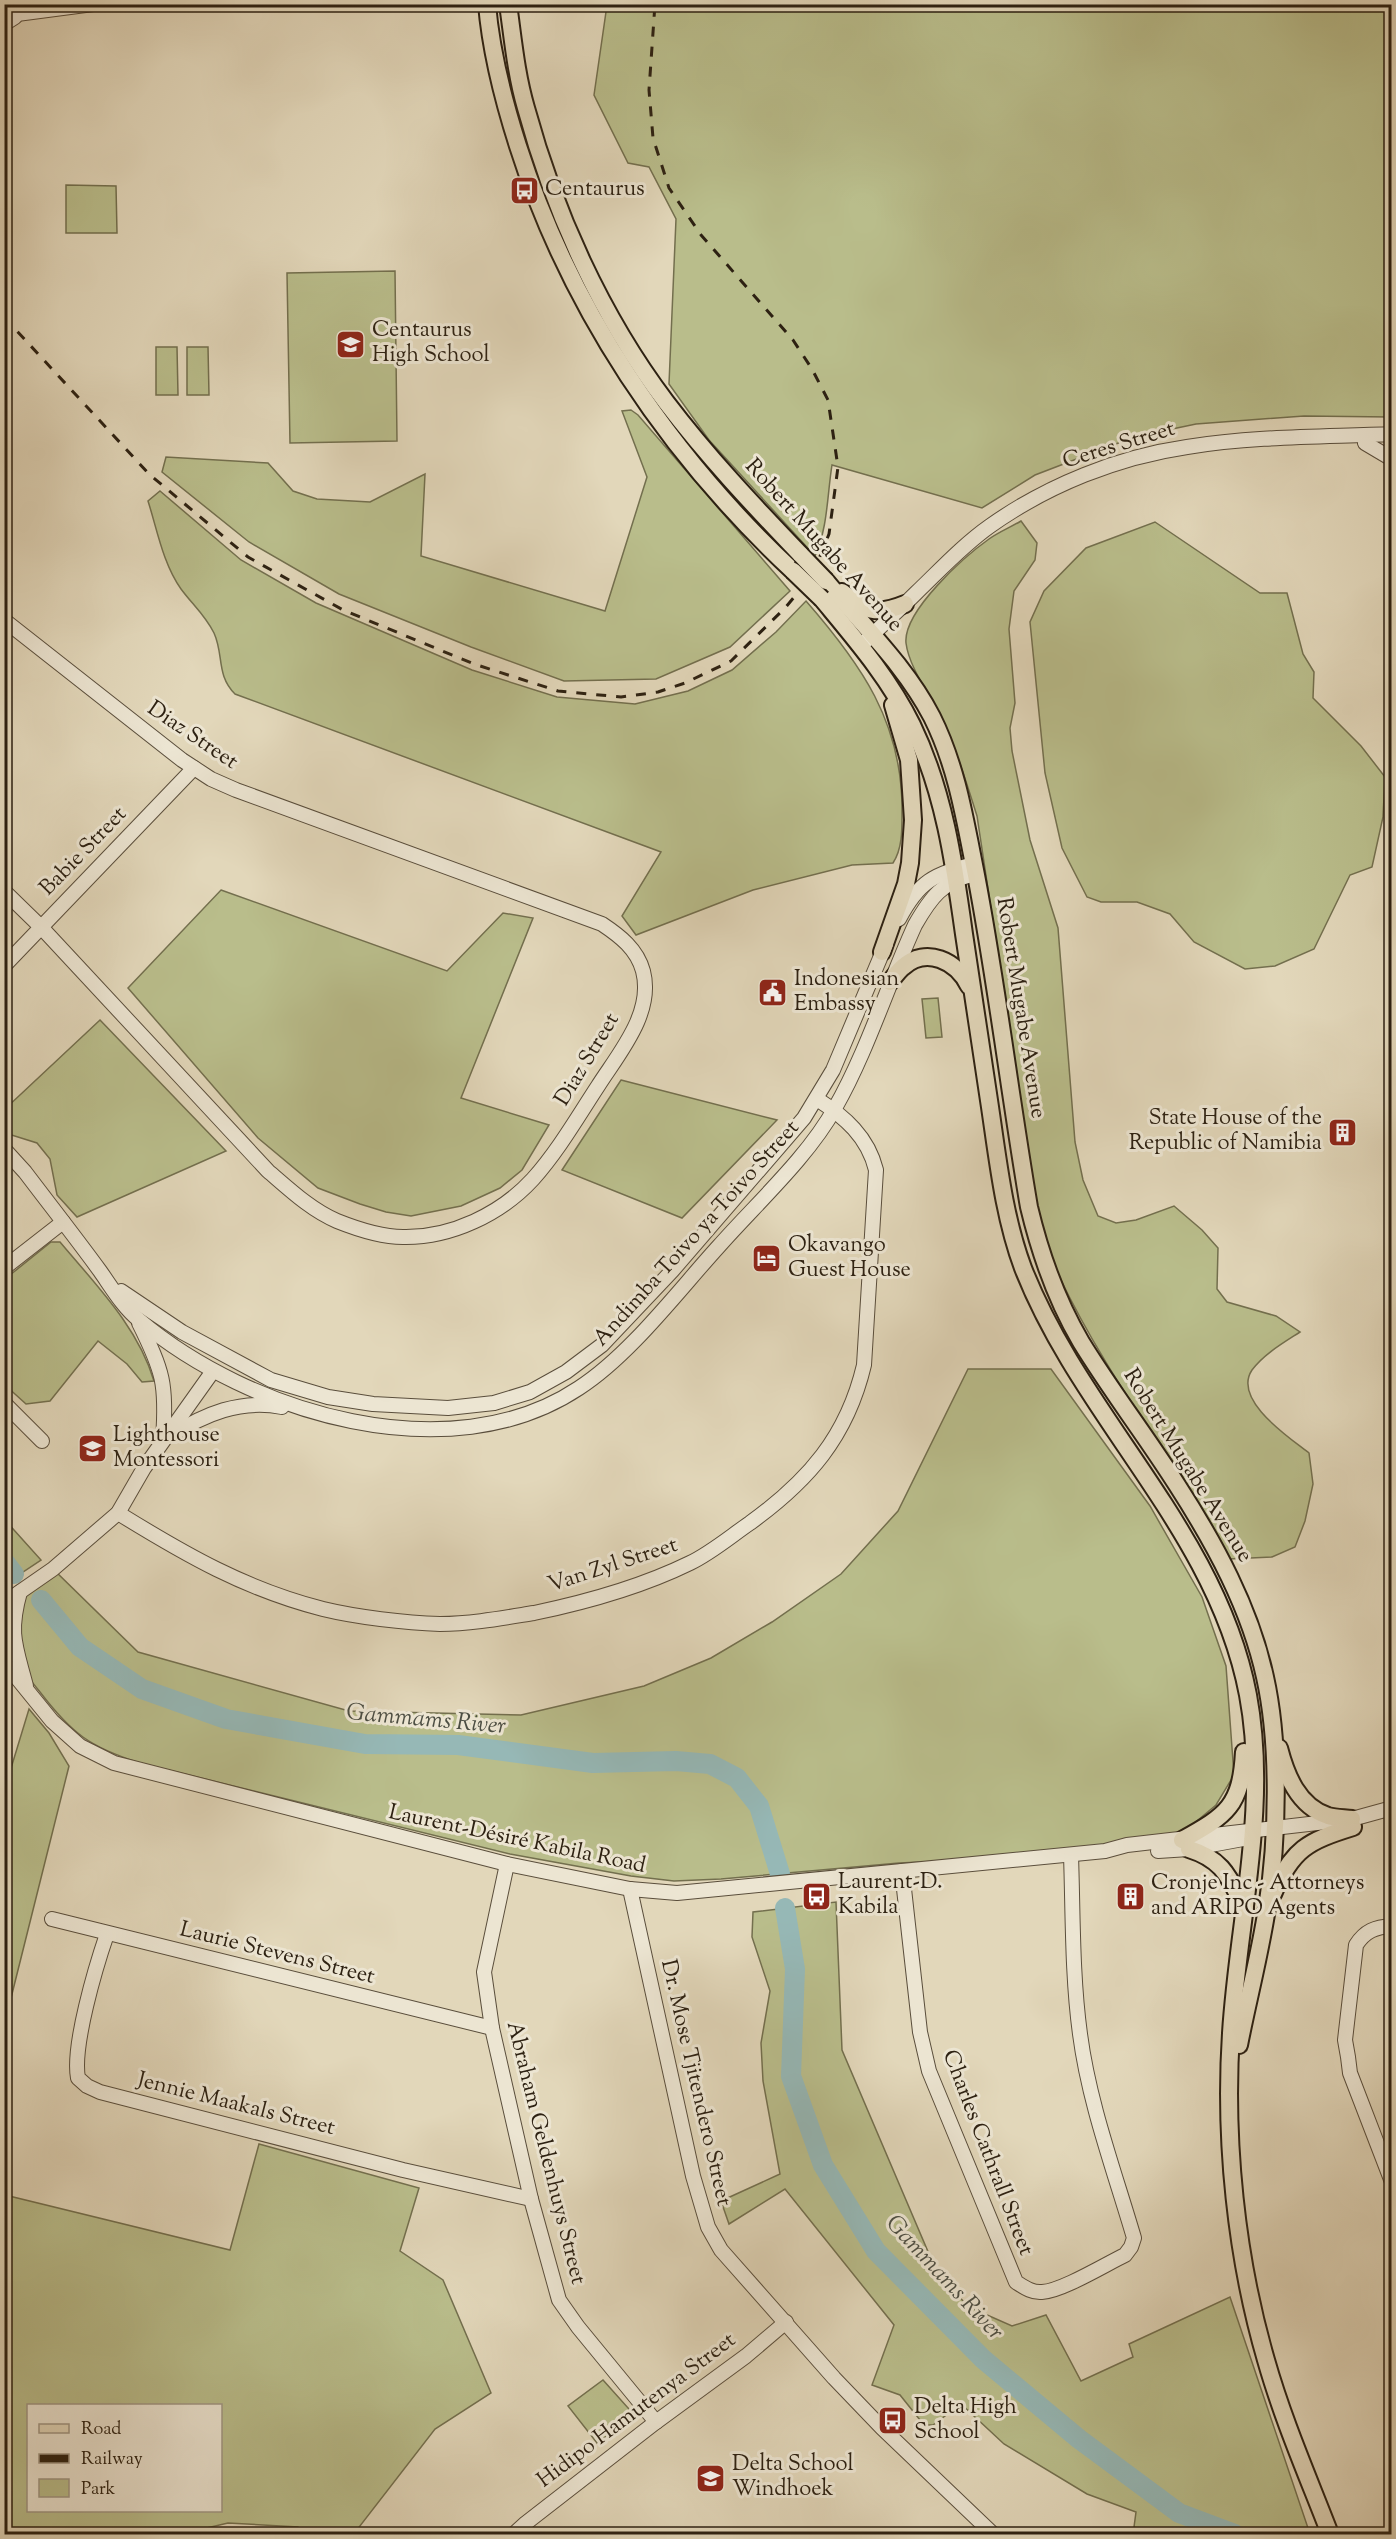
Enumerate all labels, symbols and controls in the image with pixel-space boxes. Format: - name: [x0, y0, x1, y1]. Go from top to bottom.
- bus stop icon: Centaurus: [508, 174, 540, 206]
- place label: Centaurus: [545, 174, 645, 206]
- place label: Centaurus High School: [372, 315, 490, 372]
- school or university icon: Centaurus High School: [335, 328, 367, 360]
- street label: Ceres Street: [1059, 414, 1180, 478]
- street label: Robert Mugabe Avenue: [736, 452, 910, 640]
- street label: Diaz Street: [140, 694, 244, 779]
- street label: Babie Street: [33, 800, 135, 904]
- street label: Robert Mugabe Avenue: [987, 895, 1053, 1121]
- place label: Indonesian Embassy: [794, 964, 899, 1021]
- public building icon: Indonesian Embassy: [757, 977, 789, 1009]
- street label: Diaz Street: [548, 1007, 629, 1113]
- place label: State House of the Republic of Namibia: [1129, 1103, 1322, 1160]
- street label: Andimba Toivo ya Toivo Street: [586, 1113, 808, 1354]
- building icon: State House of the Republic of Namibia: [1327, 1116, 1359, 1148]
- place label: Okavango Guest House: [788, 1230, 911, 1287]
- hotel icon: Okavango Guest House: [751, 1243, 783, 1275]
- street label: Robert Mugabe Avenue: [1114, 1363, 1260, 1569]
- place label: Lighthouse Montessori: [113, 1420, 220, 1477]
- school or university icon: Lighthouse Montessori: [76, 1433, 108, 1465]
- street label: Van Zyl Street: [544, 1530, 683, 1602]
- water label: Gammams River: [345, 1696, 508, 1744]
- street label: Laurent-Désiré Kabila Road: [385, 1797, 649, 1883]
- place label: Laurent-D. Kabila: [838, 1867, 942, 1924]
- place label: Cronje Inc - Attorneys and ARIPO Agents: [1151, 1868, 1364, 1925]
- bus stop icon: Laurent-D. Kabila: [801, 1880, 833, 1912]
- building icon: Cronje Inc - Attorneys and ARIPO Agents: [1114, 1881, 1146, 1913]
- street label: Laurie Stevens Street: [176, 1914, 378, 1994]
- street label: Dr. Mose Tjitendero Street: [651, 1957, 739, 2210]
- street label: Abraham Geldenhuys Street: [497, 2018, 593, 2288]
- street label: Charles Cathrall Street: [933, 2046, 1041, 2261]
- street label: Jennie Maakals Street: [133, 2065, 339, 2145]
- water label: Gammams River: [877, 2208, 1011, 2349]
- street label: Hidipo Hamutenya Street: [531, 2325, 744, 2497]
- place label: Delta High School: [914, 2392, 1017, 2449]
- legend: [27, 2404, 222, 2512]
- bus stop icon: Delta High School: [877, 2405, 909, 2437]
- text: Road: [81, 2417, 121, 2443]
- text: Railway: [81, 2447, 143, 2473]
- place label: Delta School Windhoek: [732, 2449, 854, 2506]
- school or university icon: Delta School Windhoek: [695, 2462, 727, 2494]
- text: Park: [81, 2477, 116, 2503]

